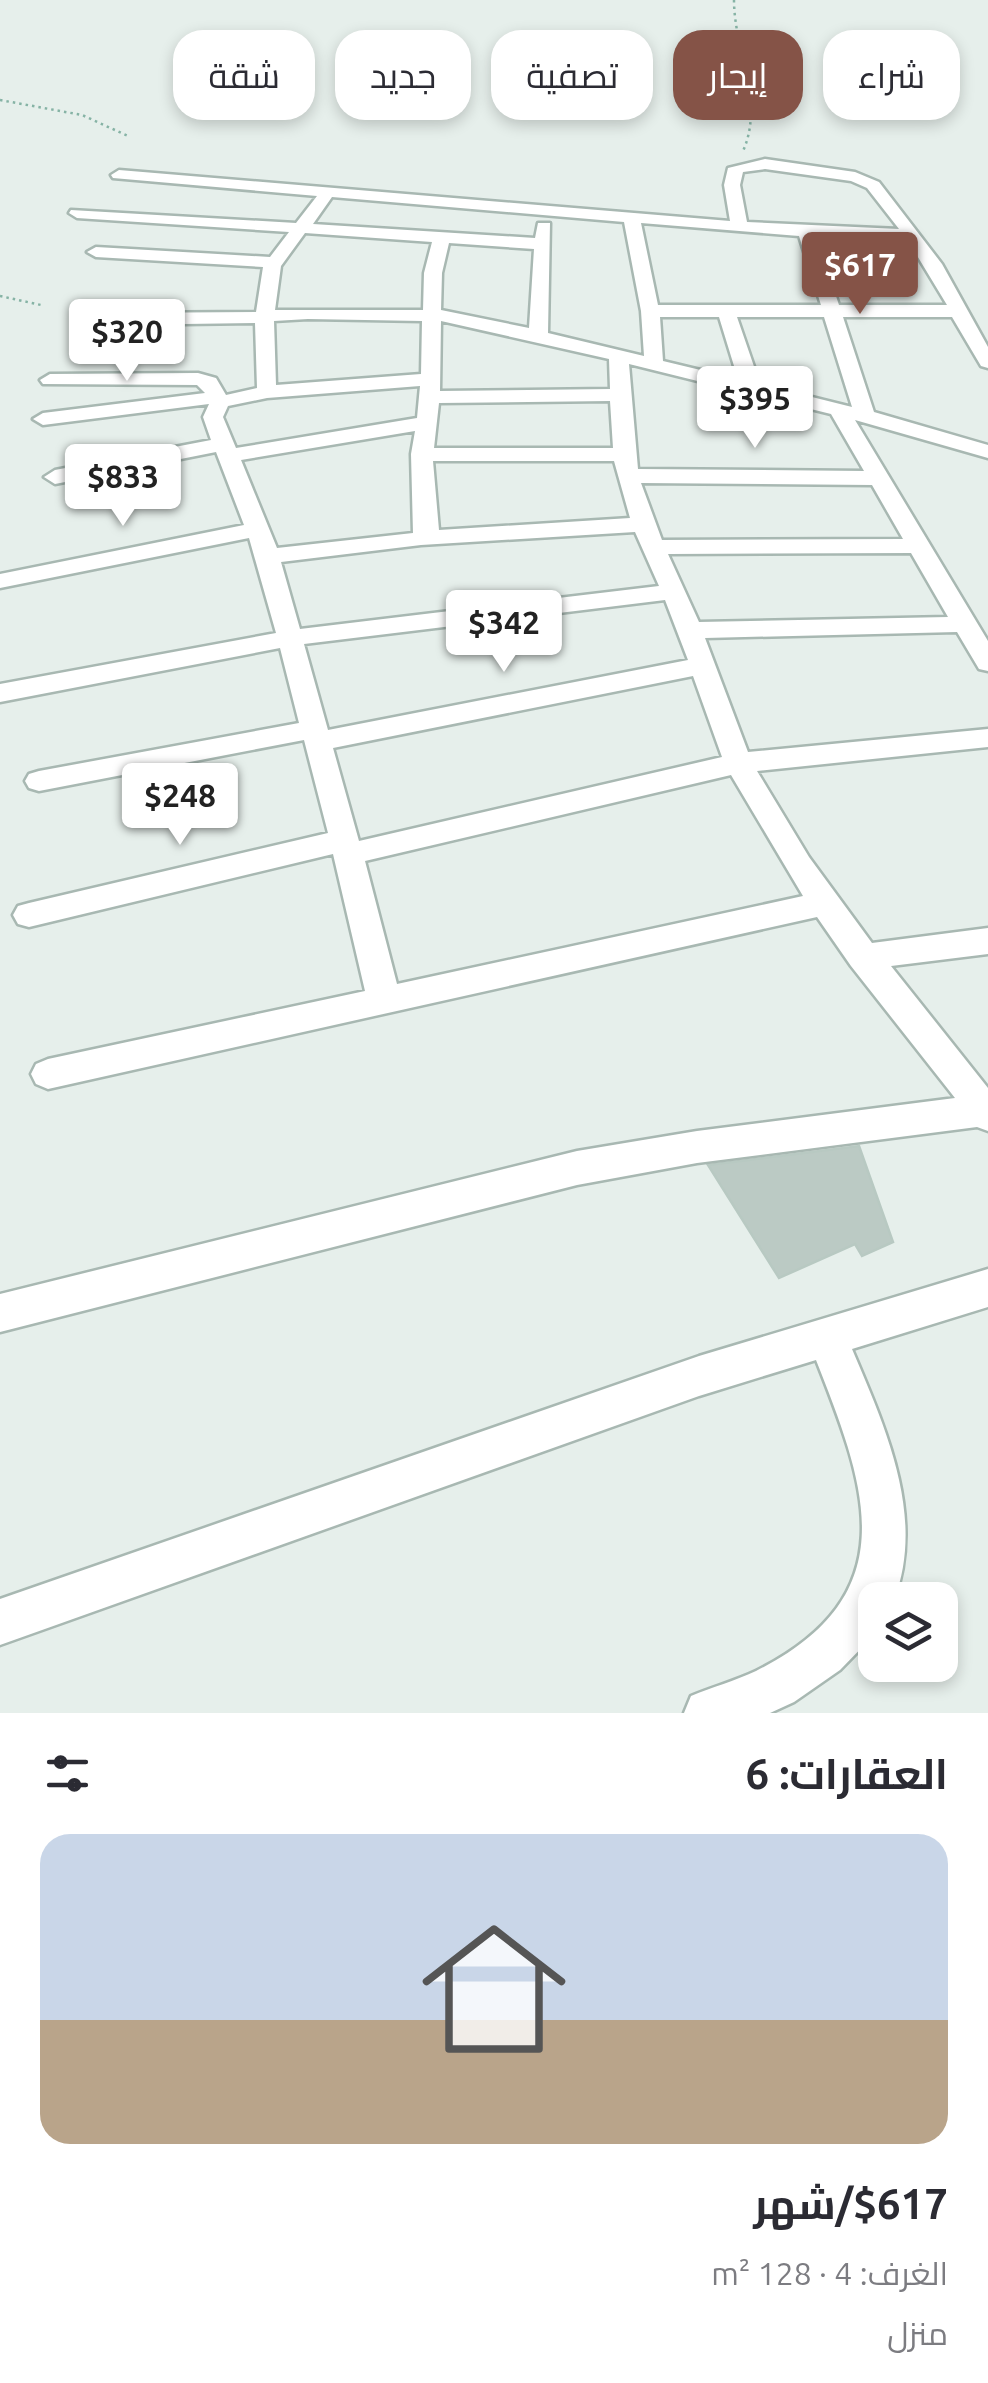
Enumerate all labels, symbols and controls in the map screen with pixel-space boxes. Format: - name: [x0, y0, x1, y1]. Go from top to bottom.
- chip: شقة: [173, 30, 315, 120]
- chip: جديد: [335, 30, 471, 120]
- chip: تصفية: [491, 30, 653, 120]
- chip: إيجار: [673, 30, 803, 120]
- chip: شراء: [823, 30, 960, 120]
- pin: $617: [801, 232, 919, 317]
- text: $617: [824, 246, 896, 282]
- pin: $320: [68, 299, 186, 384]
- text: $320: [91, 313, 163, 349]
- pin: $395: [696, 366, 814, 451]
- text: $395: [719, 380, 791, 416]
- pin: $833: [64, 444, 182, 529]
- text: $833: [87, 458, 159, 494]
- pin: $342: [445, 590, 563, 675]
- text: $342: [468, 604, 540, 640]
- pin: $248: [121, 763, 239, 848]
- text: $248: [144, 777, 216, 813]
- map controls: [858, 1582, 958, 1682]
- button: layers: [858, 1582, 958, 1682]
- icon: filters: [40, 1746, 95, 1801]
- text: العقارات: 6: [746, 1750, 948, 1797]
- icon: home: [404, 1899, 584, 2079]
- text: $617/شهر: [753, 2180, 948, 2227]
- text: الغرف: 4 · 128 m²: [711, 2255, 948, 2291]
- text: منزل: [887, 2315, 948, 2351]

